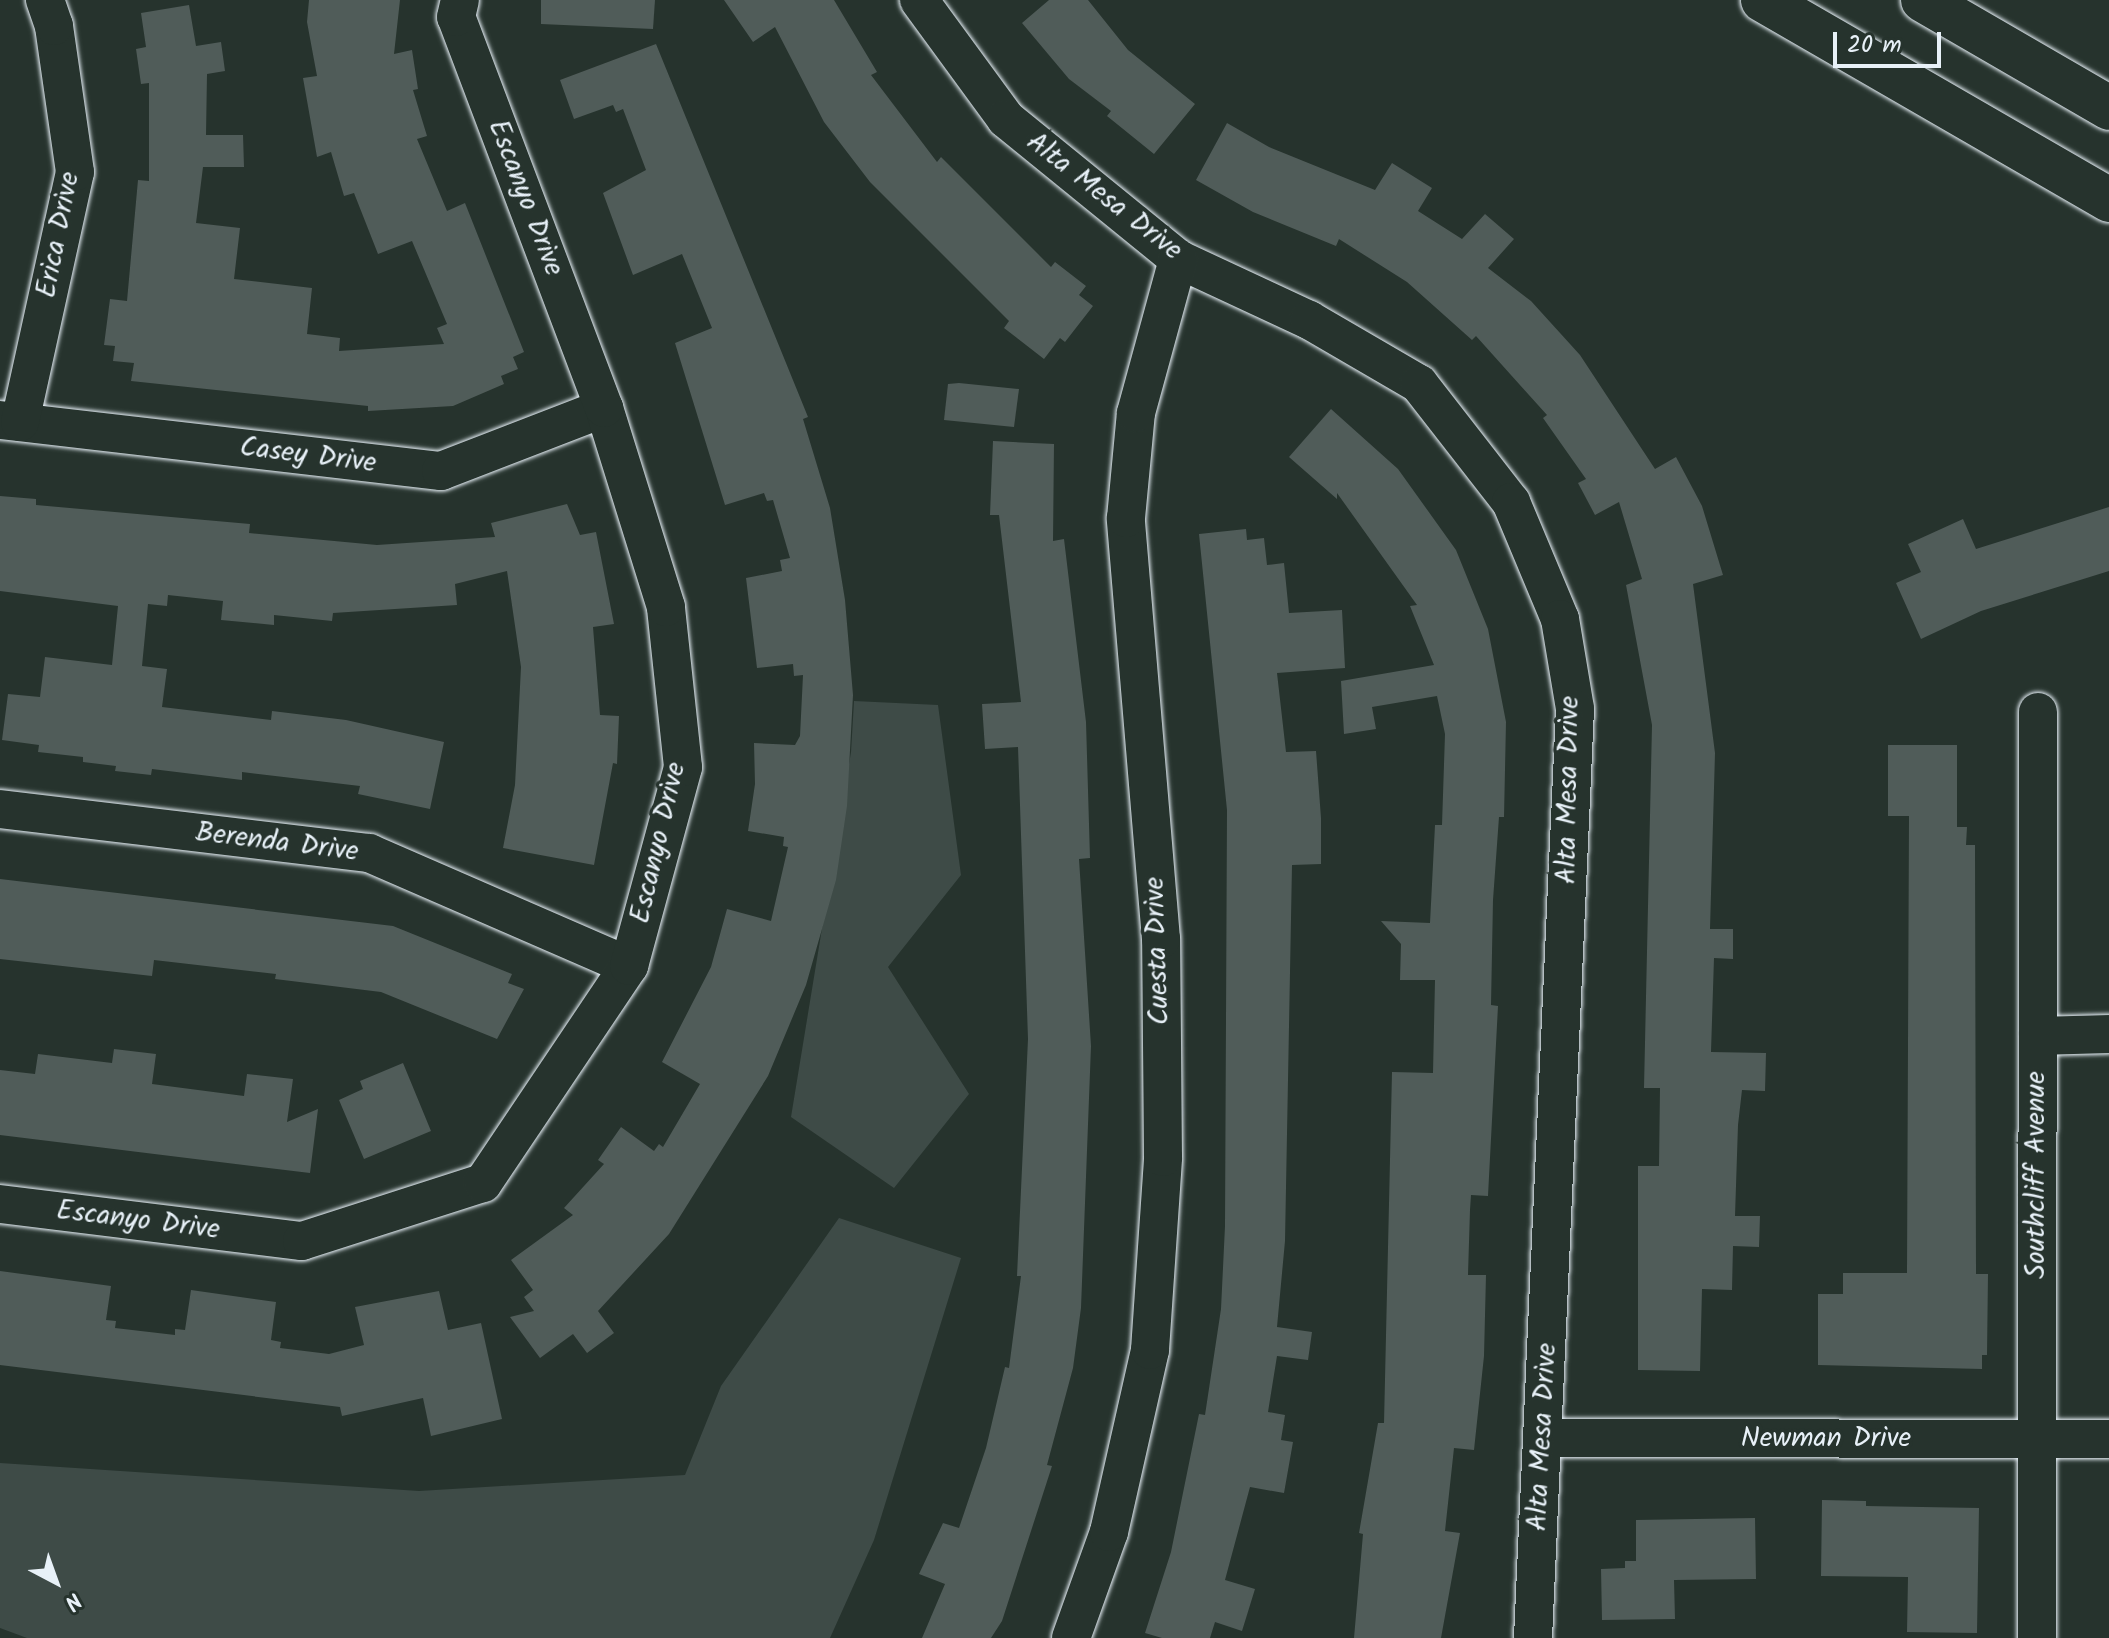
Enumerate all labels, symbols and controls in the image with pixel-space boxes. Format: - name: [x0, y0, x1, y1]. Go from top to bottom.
- scale bar: [1837, 16, 1945, 66]
- text: 20 m: [1847, 26, 1902, 65]
- street label: Escanyo Drive: [480, 115, 570, 281]
- street label: Alta Mesa Drive: [1019, 126, 1189, 268]
- street label: Erica Drive: [30, 169, 88, 301]
- street label: Casey Drive: [238, 431, 378, 481]
- street label: Alta Mesa Drive: [1551, 695, 1587, 885]
- street label: Escanyo Drive: [624, 759, 694, 927]
- street label: Berenda Drive: [194, 816, 360, 870]
- street label: Cuesta Drive: [1139, 876, 1177, 1026]
- street label: Southcliff Avenue: [2020, 1071, 2054, 1279]
- street label: Escanyo Drive: [54, 1194, 222, 1248]
- street label: Alta Mesa Drive: [1521, 1342, 1565, 1532]
- street label: Newman Drive: [1741, 1422, 1911, 1456]
- north arrow: [16, 1542, 96, 1622]
- text: N: [55, 1583, 89, 1618]

